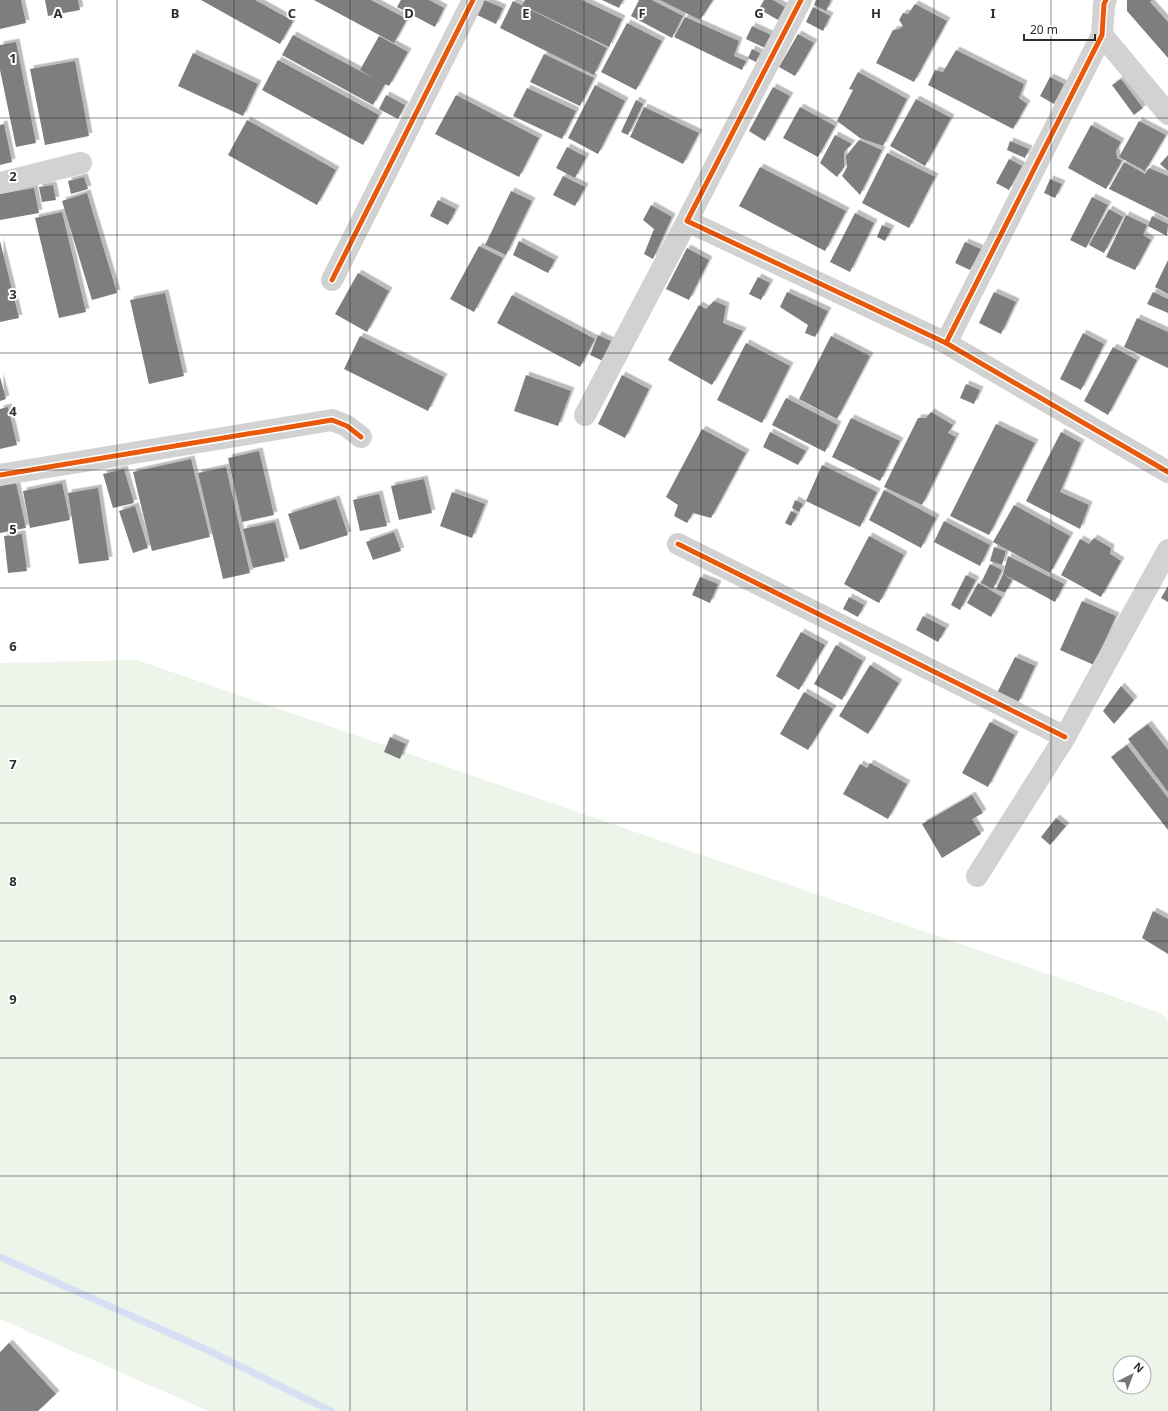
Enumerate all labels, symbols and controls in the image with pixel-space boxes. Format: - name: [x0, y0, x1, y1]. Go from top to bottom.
- text: A: [54, 4, 63, 22]
- text: B: [171, 4, 179, 22]
- text: C: [288, 4, 296, 22]
- text: D: [404, 4, 414, 22]
- text: E: [522, 4, 530, 22]
- text: F: [638, 4, 646, 22]
- text: G: [754, 4, 764, 22]
- text: H: [871, 4, 881, 22]
- text: I: [990, 4, 996, 22]
- scale bar: [1024, 16, 1095, 42]
- text: 20 m: [1030, 21, 1058, 38]
- text: 1: [9, 49, 17, 67]
- text: 2: [9, 167, 17, 185]
- text: 3: [9, 285, 17, 303]
- text: 4: [9, 402, 17, 420]
- text: 5: [9, 520, 17, 538]
- text: 6: [9, 637, 17, 655]
- text: 7: [9, 755, 17, 773]
- text: 8: [9, 872, 17, 890]
- text: 9: [9, 990, 17, 1008]
- north arrow: [1112, 1355, 1152, 1395]
- text: N: [1131, 1359, 1147, 1376]

